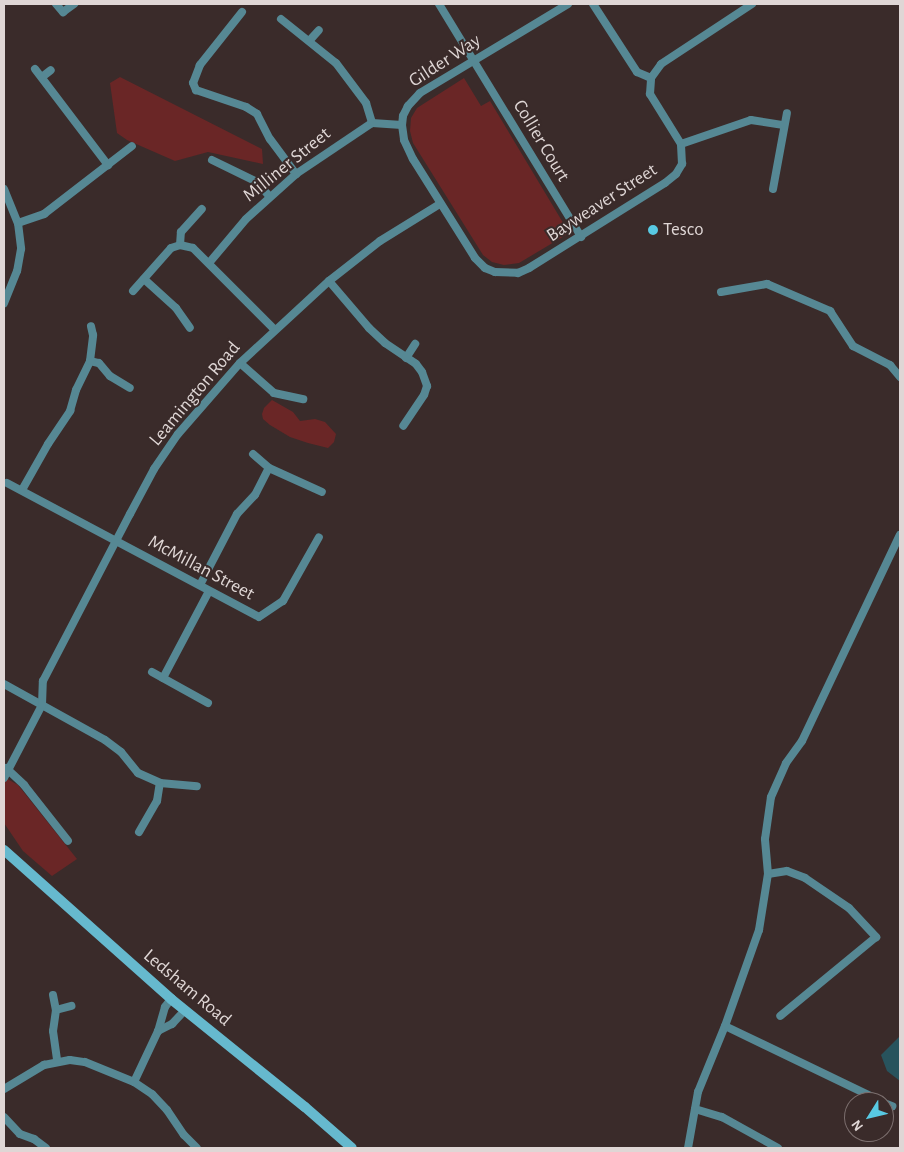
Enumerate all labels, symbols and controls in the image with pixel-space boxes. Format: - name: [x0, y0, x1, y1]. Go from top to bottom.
- street label: Gilder Way: [405, 29, 485, 93]
- street label: Collier Court: [508, 96, 574, 186]
- street label: Milliner Street: [239, 123, 335, 207]
- street label: Bayweaver Street: [542, 159, 662, 247]
- place label: Tesco: [663, 219, 703, 241]
- marker: Tesco: [647, 224, 659, 236]
- street label: Leamington Road: [145, 337, 245, 451]
- street label: McMillan Street: [144, 530, 258, 606]
- street label: Ledsham Road: [138, 945, 236, 1031]
- north arrow: [844, 1092, 894, 1142]
- text: N: [849, 1117, 866, 1133]

